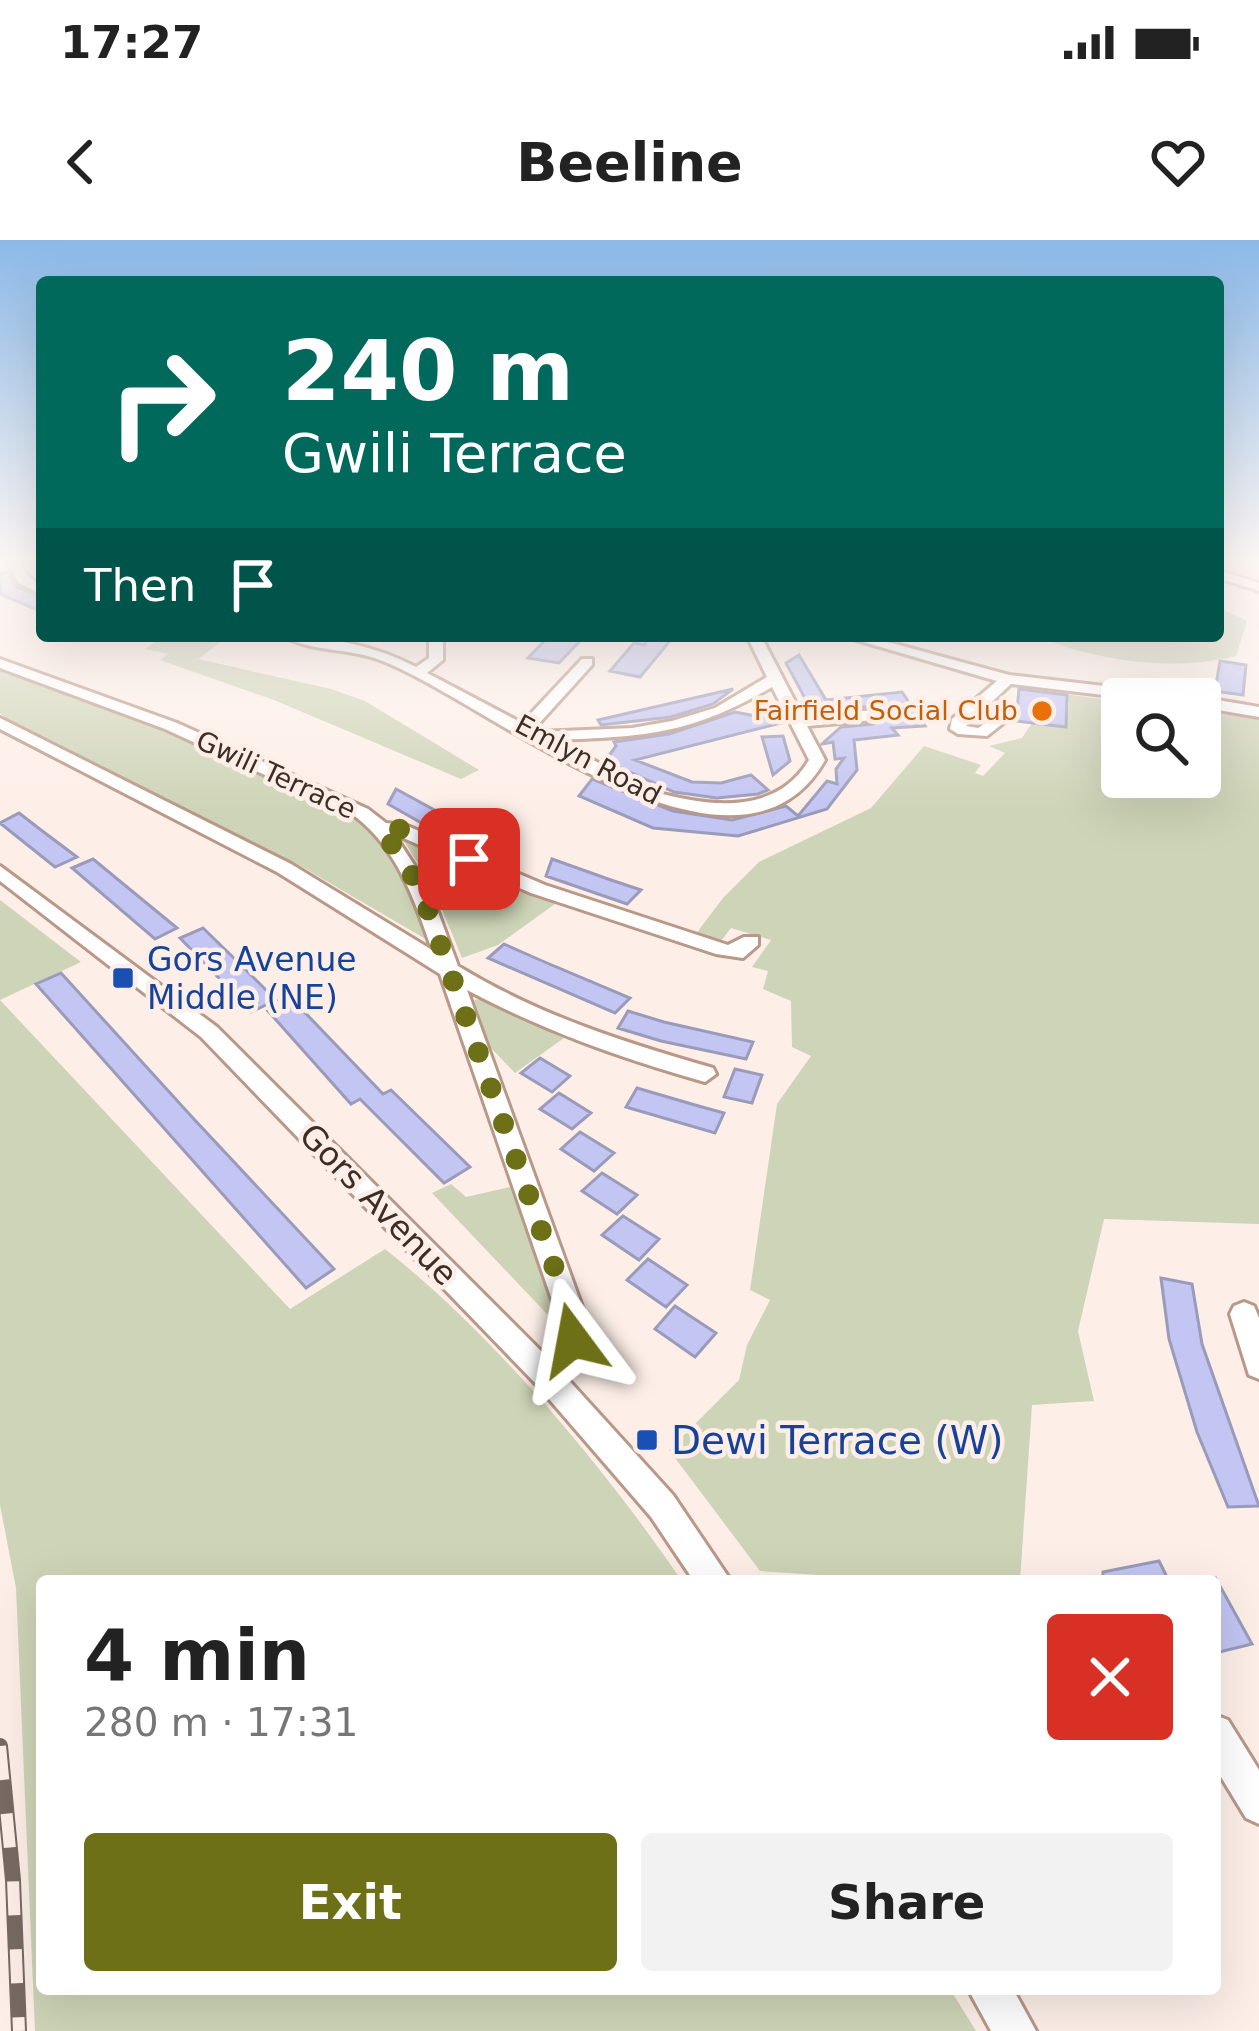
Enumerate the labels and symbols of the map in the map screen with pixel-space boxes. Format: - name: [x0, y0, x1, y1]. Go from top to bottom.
- place label: Fairfield Social Club: [754, 695, 1018, 726]
- marker: Fairfield Social Club: [1029, 698, 1055, 724]
- street label: Emlyn Road: [510, 708, 666, 811]
- street label: Gwili Terrace: [192, 724, 361, 825]
- pin: [418, 808, 520, 910]
- place label: Gors Avenue Middle (NE): [147, 940, 357, 1017]
- marker: Gors Avenue Middle (NE): [110, 965, 136, 991]
- street label: Gors Avenue: [292, 1115, 465, 1293]
- position arrow: [510, 1277, 636, 1403]
- place label: Dewi Terrace (W): [671, 1418, 1003, 1463]
- marker: Dewi Terrace (W): [634, 1427, 660, 1453]

